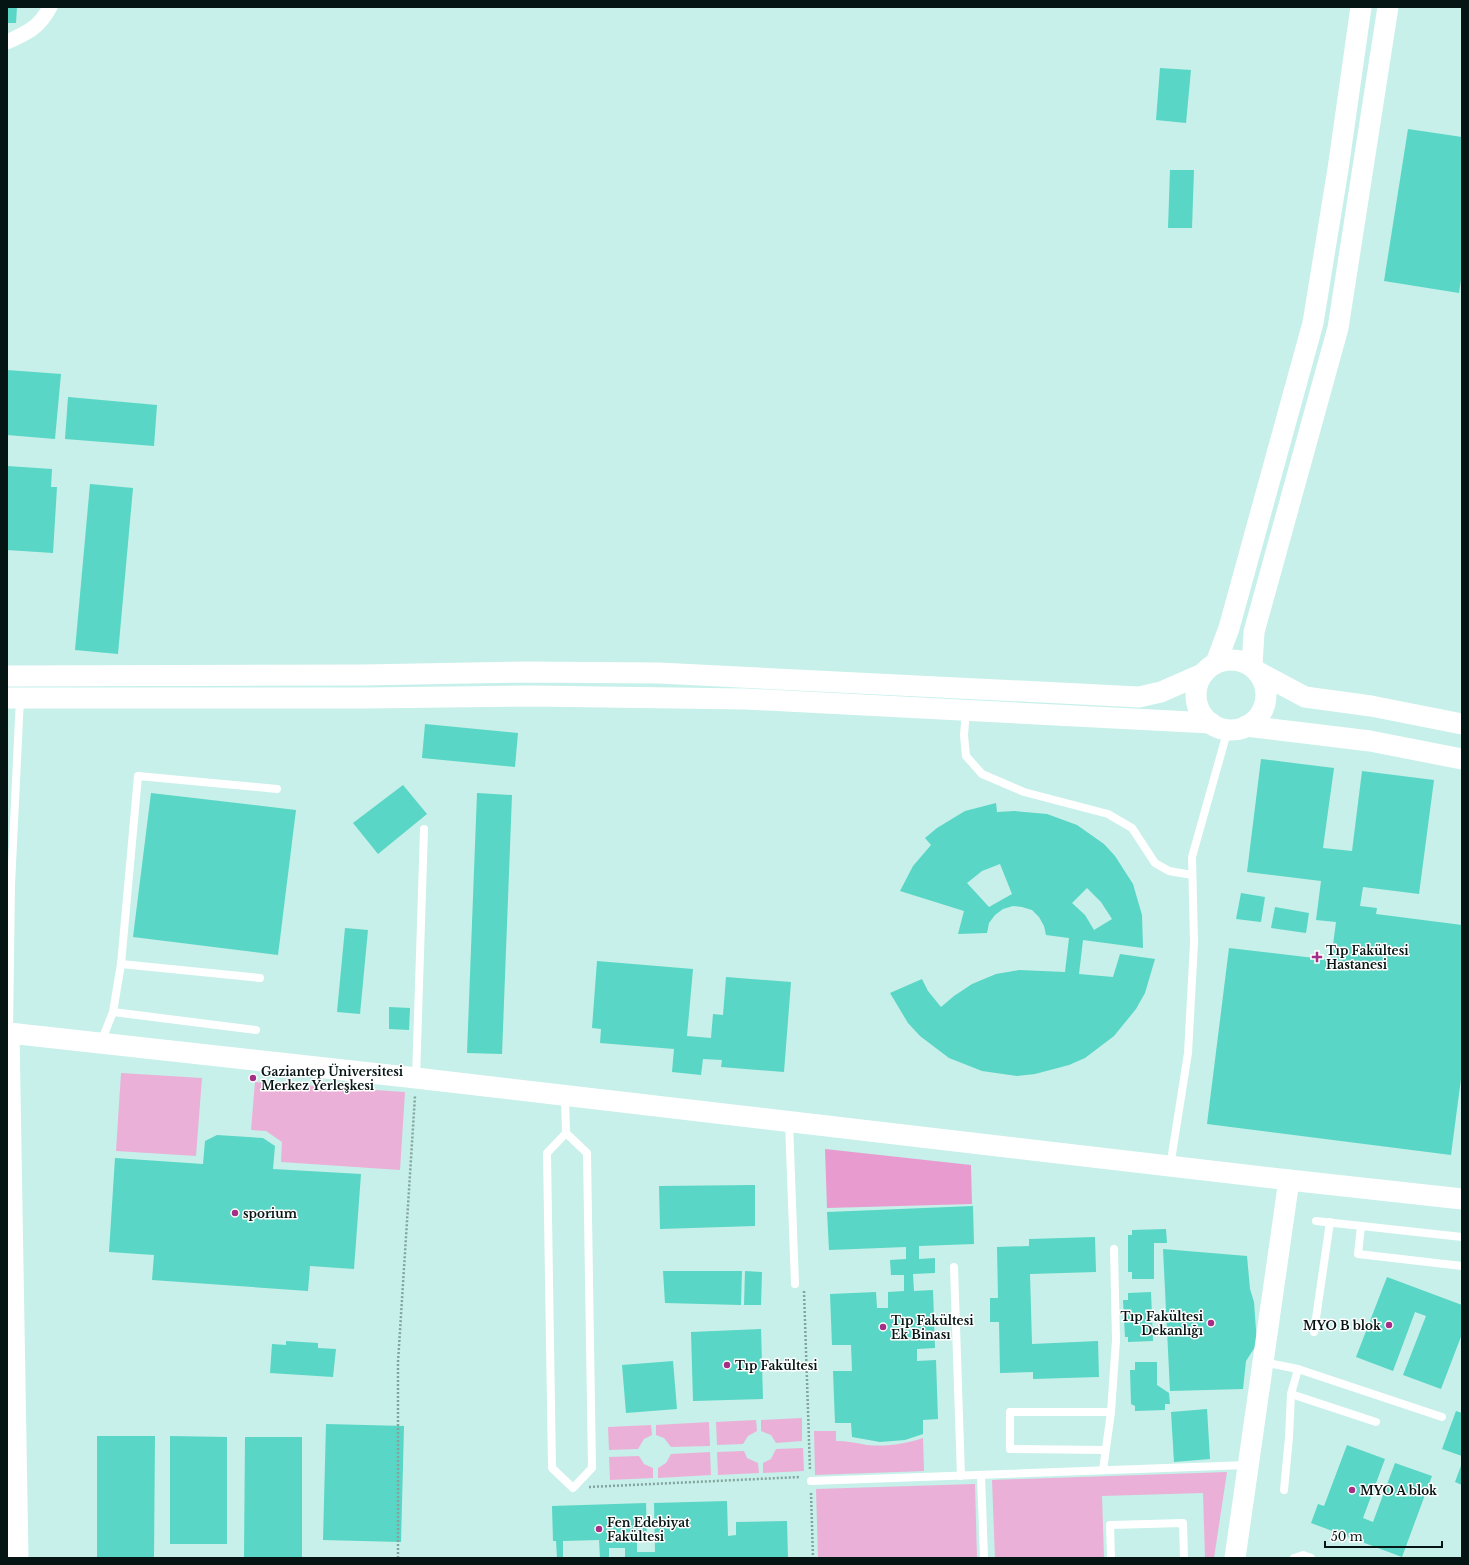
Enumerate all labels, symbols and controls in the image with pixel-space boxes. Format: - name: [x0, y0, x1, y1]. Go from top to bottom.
- place label: Tıp Fakültesi Hastanesi: [1326, 943, 1409, 972]
- marker: Tıp Fakültesi Hastanesi: [1311, 951, 1323, 963]
- place label: Gaziantep Üniversitesi Merkez Yerleşkesi: [261, 1063, 404, 1093]
- marker: Gaziantep Üniversitesi Merkez Yerleşkesi: [248, 1073, 258, 1083]
- place label: sporium: [243, 1206, 298, 1221]
- marker: sporium: [230, 1208, 240, 1218]
- place label: Tıp Fakültesi Dekanlığı: [1120, 1309, 1204, 1338]
- place label: Tıp Fakültesi Ek Binası: [891, 1313, 974, 1342]
- marker: Tıp Fakültesi Dekanlığı: [1206, 1318, 1216, 1328]
- place label: MYO B blok: [1303, 1318, 1382, 1333]
- marker: MYO B blok: [1384, 1320, 1394, 1330]
- marker: Tıp Fakültesi Ek Binası: [878, 1322, 888, 1332]
- place label: Tıp Fakültesi: [735, 1358, 818, 1373]
- marker: Tıp Fakültesi: [722, 1360, 732, 1370]
- place label: MYO A blok: [1360, 1483, 1438, 1498]
- marker: MYO A blok: [1347, 1485, 1357, 1495]
- place label: Fen Edebiyat Fakültesi: [607, 1515, 690, 1544]
- scale bar: [1325, 1523, 1442, 1549]
- marker: Fen Edebiyat Fakültesi: [594, 1524, 604, 1534]
- text: 50 m: [1331, 1529, 1363, 1544]

